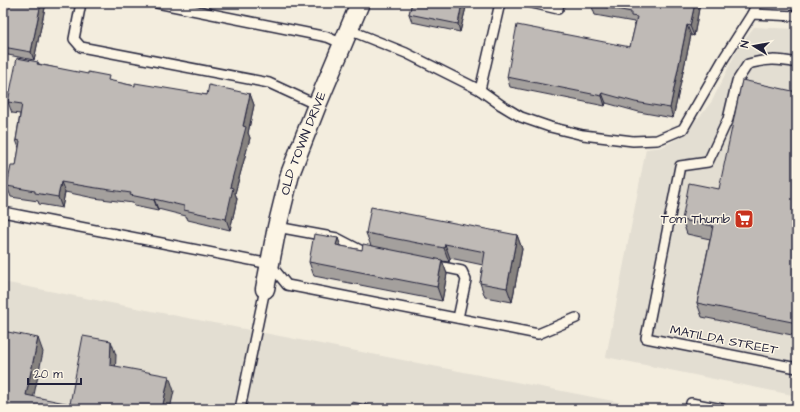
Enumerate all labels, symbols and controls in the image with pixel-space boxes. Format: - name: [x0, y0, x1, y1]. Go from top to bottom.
- north arrow: [734, 26, 774, 66]
- text: N: [737, 39, 753, 49]
- street label: OLD TOWN DRIVE: [276, 88, 331, 197]
- supermarket icon: Tom Thumb: [733, 208, 755, 230]
- place label: Tom Thumb: [661, 210, 731, 228]
- street label: MATILDA STREET: [669, 321, 780, 359]
- scale bar: [28, 360, 81, 386]
- text: 20 m: [34, 366, 63, 383]

